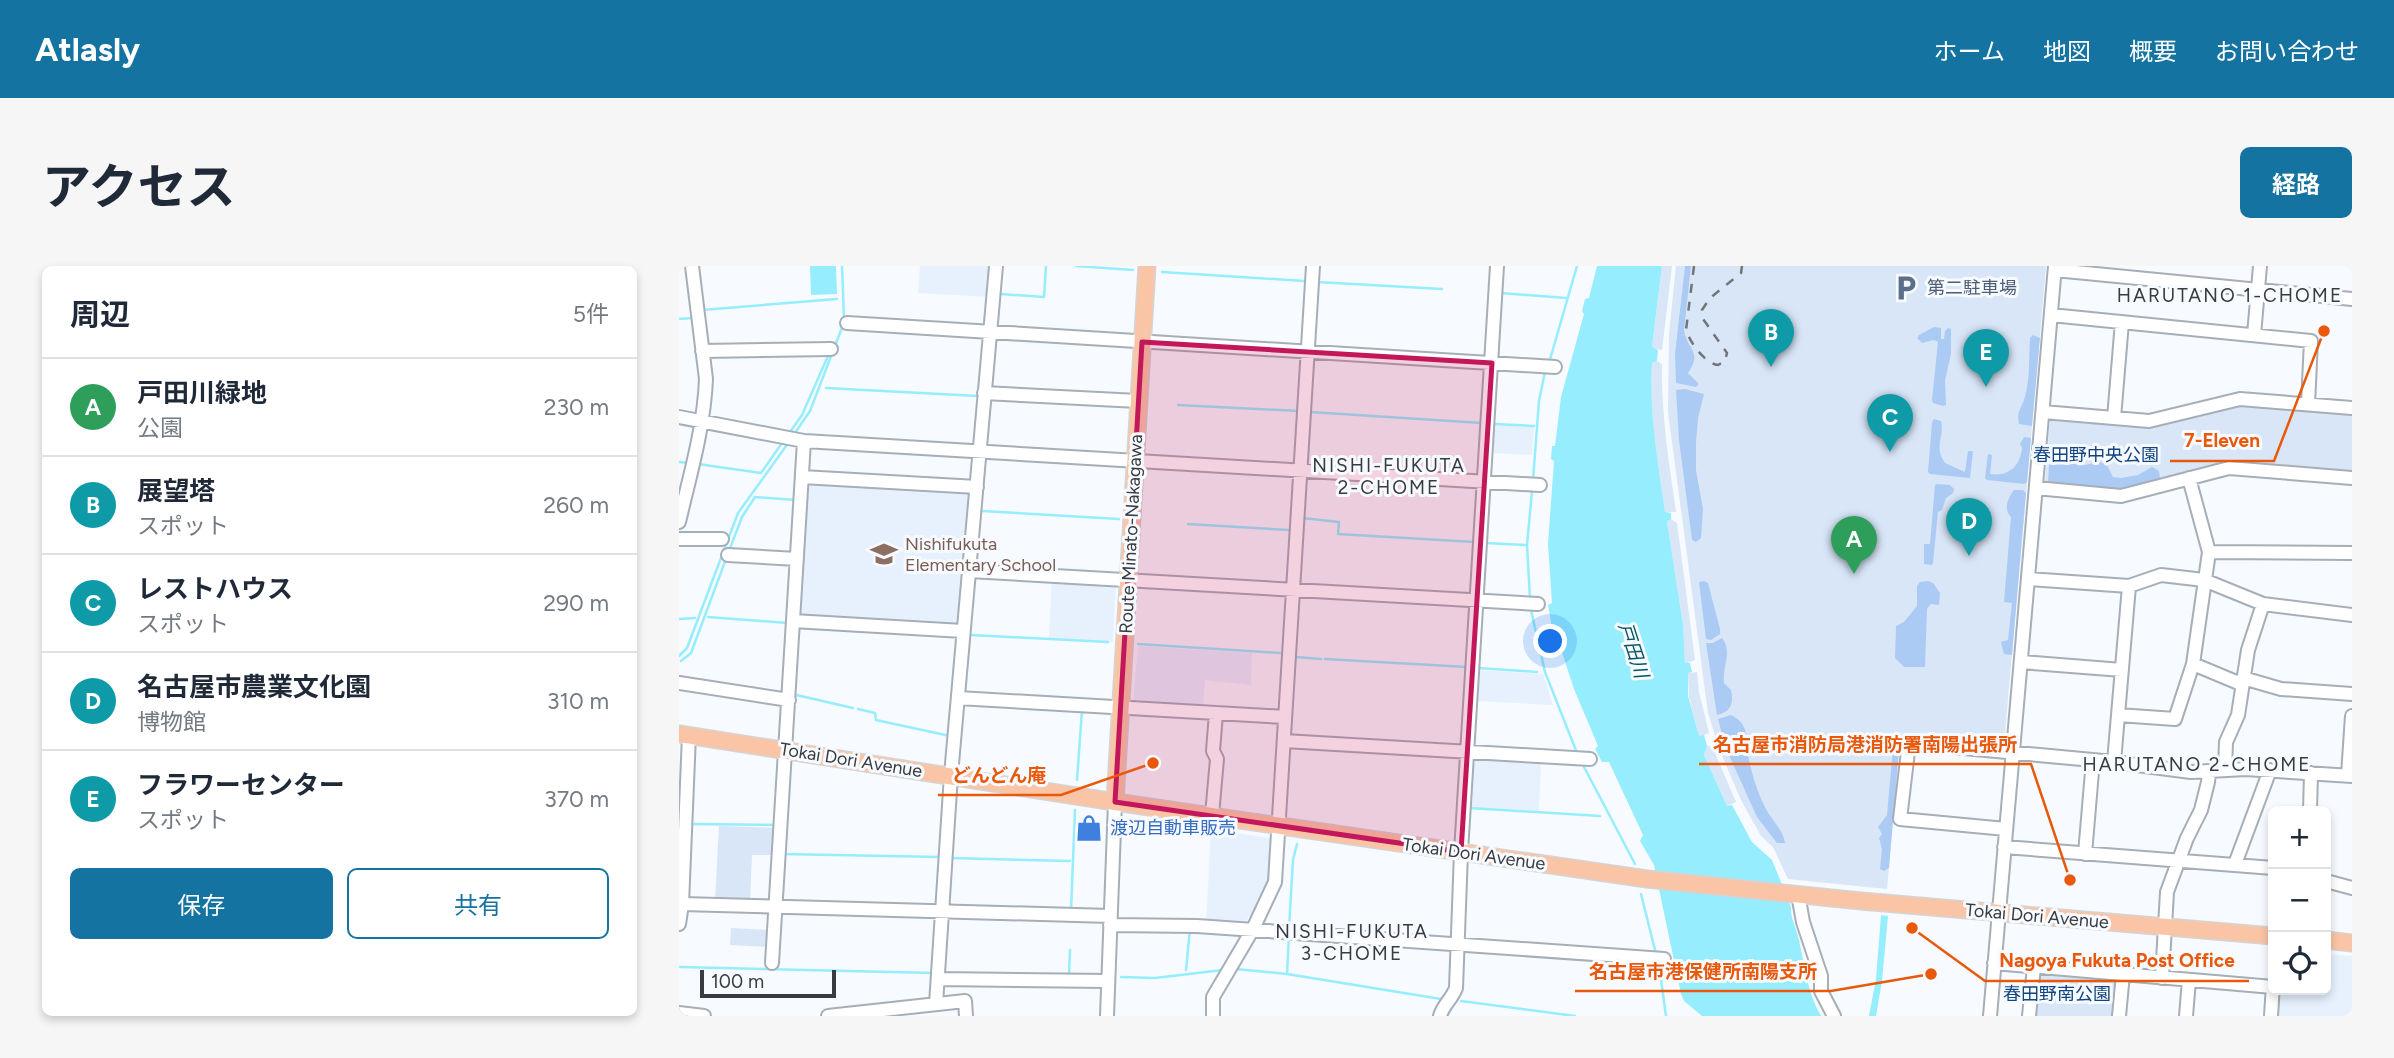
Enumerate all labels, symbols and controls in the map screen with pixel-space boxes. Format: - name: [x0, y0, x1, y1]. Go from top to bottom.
- text: Atlasly: [35, 30, 140, 69]
- text: ホーム: [1934, 37, 2005, 66]
- text: 地図: [2043, 37, 2091, 66]
- text: 概要: [2129, 37, 2177, 66]
- text: お問い合わせ: [2215, 37, 2359, 66]
- button: 経路: [2240, 147, 2352, 218]
- text: アクセス: [42, 157, 236, 216]
- parking icon: 第二駐車場: [1891, 273, 1921, 303]
- place label: 第二駐車場: [1927, 277, 2017, 299]
- district label: HARUTANO 1-CHOME: [2117, 284, 2343, 307]
- text: 周辺: [70, 296, 130, 333]
- text: 5件: [573, 300, 609, 328]
- pin: B: [1748, 309, 1794, 367]
- pin: E: [1963, 329, 2009, 387]
- text: 戸田川緑地: [137, 377, 267, 409]
- text: A: [85, 393, 101, 421]
- text: 230 m: [544, 393, 609, 421]
- pin: C: [1867, 394, 1913, 452]
- text: 公園: [137, 414, 183, 442]
- callout: 7-Eleven: [2170, 421, 2274, 461]
- text: 7-Eleven: [2184, 429, 2260, 452]
- street label: Route Minato-Nakagawa: [1115, 434, 1147, 634]
- park label: 春田野中央公園: [2033, 444, 2159, 466]
- district label: NISHI-FUKUTA 2-CHOME: [1312, 454, 1466, 499]
- text: 展望塔: [137, 475, 215, 507]
- text: B: [86, 491, 100, 519]
- text: 260 m: [543, 491, 609, 519]
- pin: D: [1946, 498, 1992, 556]
- text: スポット: [137, 512, 229, 540]
- pin: A: [1831, 516, 1877, 574]
- place label: Nishifukuta Elementary School: [905, 533, 1056, 576]
- school or university icon: Nishifukuta Elementary School: [869, 539, 899, 569]
- text: レストハウス: [137, 573, 293, 605]
- text: C: [85, 589, 101, 617]
- text: 290 m: [543, 589, 609, 617]
- text: スポット: [137, 610, 229, 638]
- water label: 戸田川: [1614, 619, 1654, 683]
- your location: [1533, 624, 1567, 658]
- text: 名古屋市農業文化園: [137, 671, 371, 703]
- text: D: [85, 687, 101, 715]
- text: 310 m: [547, 687, 609, 715]
- text: 博物館: [137, 708, 206, 736]
- callout: 名古屋市消防局港消防署南陽出張所: [1699, 724, 2031, 764]
- text: 名古屋市消防局港消防署南陽出張所: [1713, 733, 2017, 756]
- street label: Tokai Dori Avenue: [778, 738, 924, 782]
- district label: HARUTANO 2-CHOME: [2082, 753, 2312, 776]
- callout: どんどん庵: [938, 755, 1061, 795]
- text: どんどん庵: [952, 764, 1046, 787]
- text: フラワーセンター: [137, 769, 345, 801]
- text: E: [86, 785, 100, 813]
- text: 370 m: [544, 785, 609, 813]
- text: スポット: [137, 806, 229, 834]
- map controls: [2268, 806, 2331, 995]
- button: +: [2268, 806, 2331, 869]
- shop icon: 渡辺自動車販売: [1074, 813, 1104, 843]
- place label: 渡辺自動車販売: [1110, 817, 1236, 839]
- street label: Tokai Dori Avenue: [1401, 833, 1547, 875]
- button: 保存: [70, 868, 333, 939]
- button: 共有: [347, 868, 609, 939]
- button: −: [2268, 869, 2331, 932]
- street label: Tokai Dori Avenue: [1964, 899, 2110, 933]
- district label: NISHI-FUKUTA 3-CHOME: [1275, 920, 1429, 965]
- button: locate: [2268, 932, 2331, 995]
- callout: Nagoya Fukuta Post Office: [1985, 941, 2249, 981]
- text: Nagoya Fukuta Post Office: [1999, 949, 2235, 972]
- callout: 名古屋市港保健所南陽支所: [1575, 951, 1831, 991]
- text: 名古屋市港保健所南陽支所: [1589, 960, 1817, 983]
- scale bar: [700, 967, 837, 999]
- text: 100 m: [711, 970, 764, 993]
- park label: 春田野南公園: [2003, 983, 2111, 1005]

